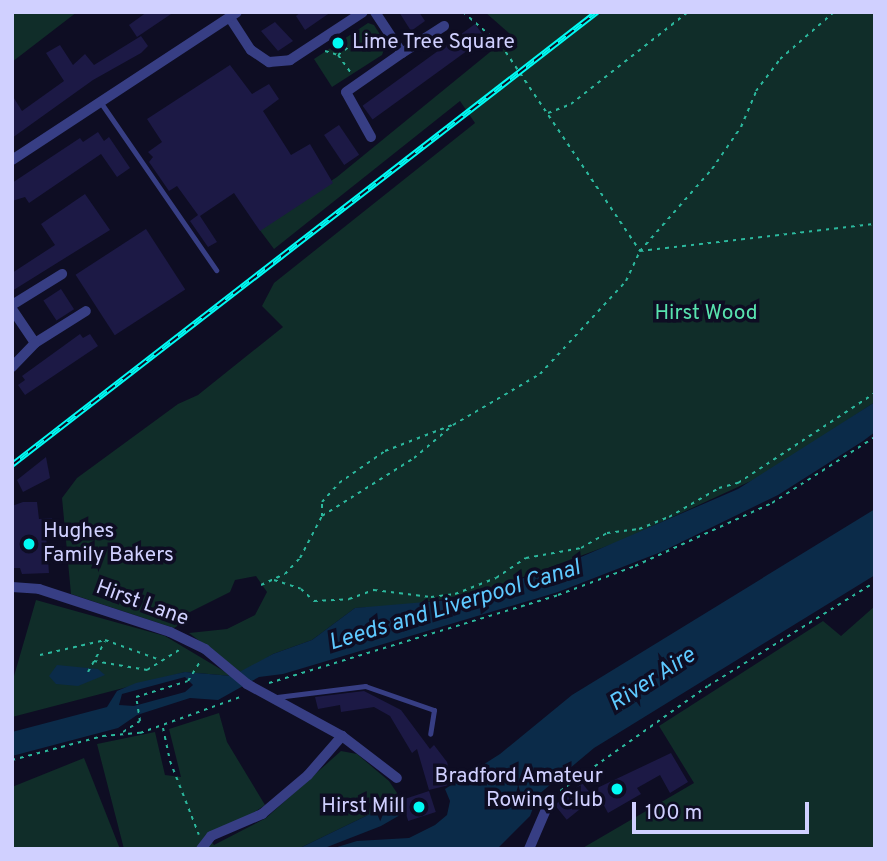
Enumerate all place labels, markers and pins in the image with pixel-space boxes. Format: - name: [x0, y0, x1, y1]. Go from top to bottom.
- place label: Lime Tree Square: [352, 30, 516, 56]
- marker: Lime Tree Square: [330, 35, 346, 51]
- place label: Hughes Family Bakers: [43, 519, 174, 569]
- marker: Hughes Family Bakers: [21, 536, 37, 552]
- place label: Bradford Amateur Rowing Club: [434, 764, 603, 814]
- marker: Bradford Amateur Rowing Club: [609, 781, 625, 797]
- place label: Hirst Mill: [321, 794, 405, 820]
- marker: Hirst Mill: [411, 799, 427, 815]

